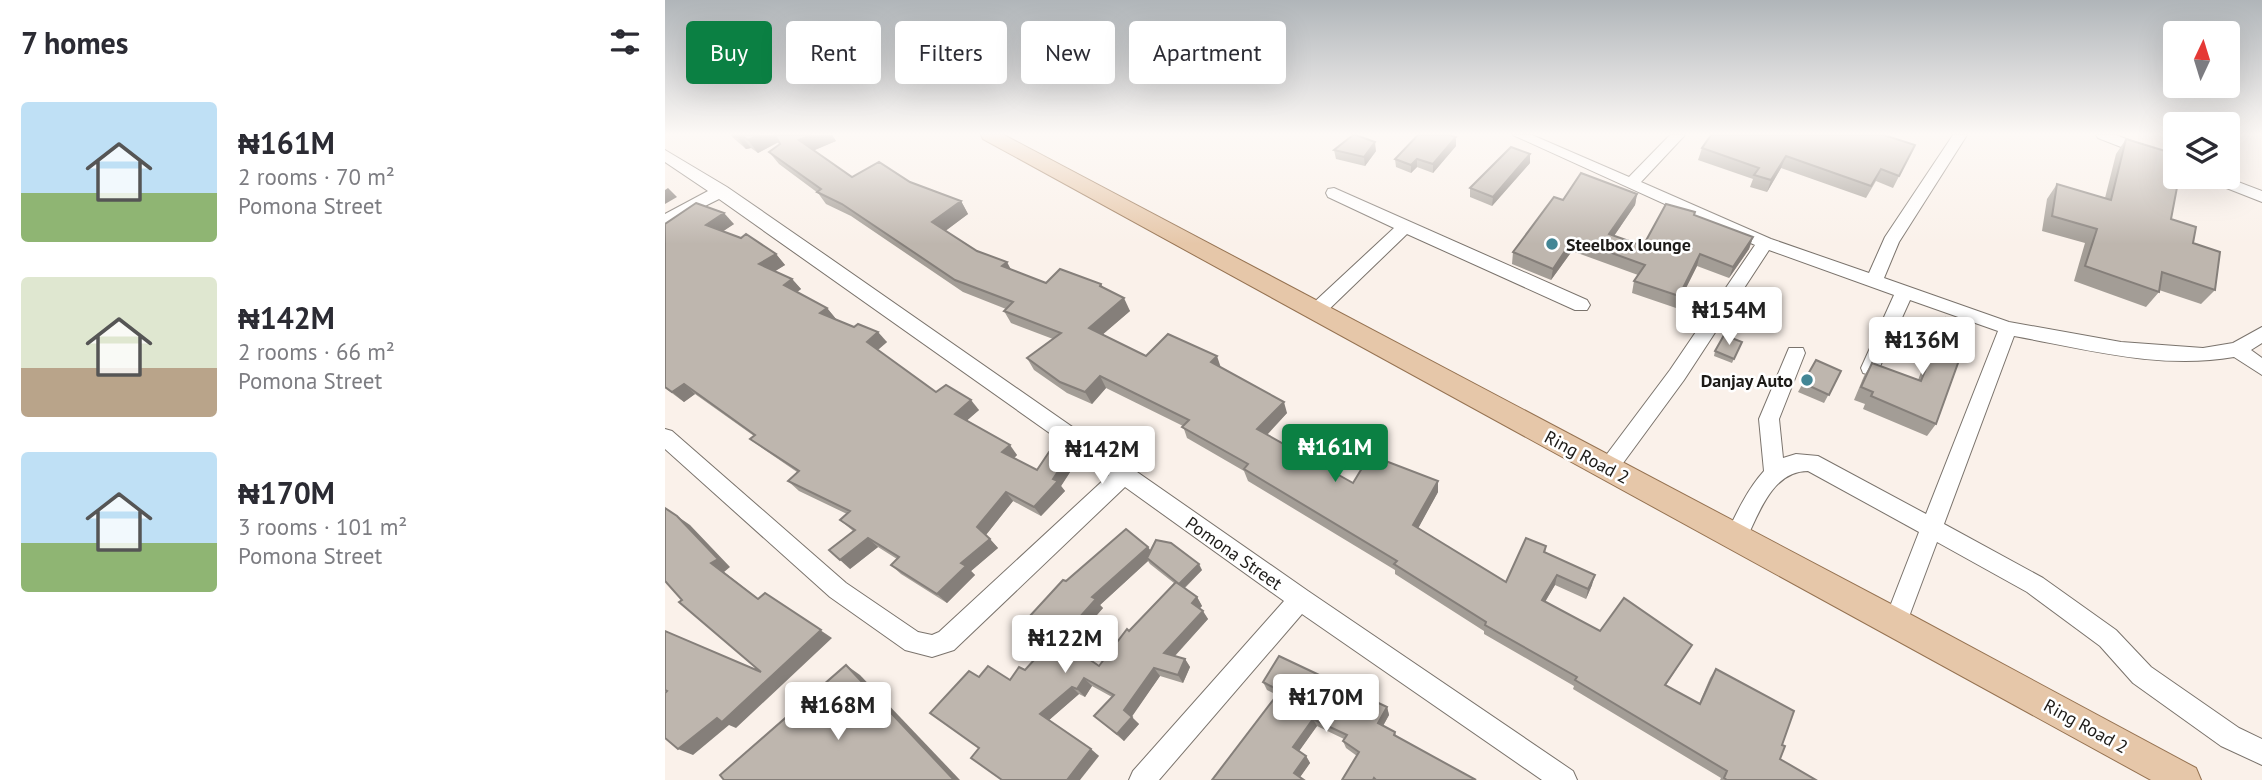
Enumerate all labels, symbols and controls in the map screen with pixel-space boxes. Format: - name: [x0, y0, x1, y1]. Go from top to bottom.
- chip: Buy: [686, 21, 772, 84]
- chip: Rent: [786, 21, 881, 84]
- chip: Filters: [895, 21, 1007, 84]
- chip: New: [1021, 21, 1115, 84]
- chip: Apartment: [1129, 21, 1286, 84]
- north arrow: [2163, 21, 2240, 98]
- map controls: [2163, 21, 2240, 189]
- text: 7 homes: [21, 23, 129, 62]
- icon: filters: [606, 23, 644, 61]
- button: layers: [2163, 112, 2240, 189]
- text: ₦161M: [238, 123, 335, 162]
- icon: home: [77, 130, 161, 214]
- text: 2 rooms · 70 m²: [238, 162, 395, 191]
- text: Pomona Street: [238, 191, 382, 220]
- place label: Steelbox lounge: [1566, 233, 1691, 256]
- marker: Steelbox lounge: [1544, 236, 1560, 252]
- pin: ₦154M: [1680, 288, 1778, 347]
- text: ₦154M: [1692, 295, 1766, 324]
- text: ₦142M: [238, 298, 335, 337]
- icon: home: [77, 305, 161, 389]
- pin: ₦136M: [1873, 318, 1971, 377]
- text: ₦136M: [1885, 325, 1959, 354]
- text: 2 rooms · 66 m²: [238, 337, 395, 366]
- text: Pomona Street: [238, 366, 382, 395]
- place label: Danjay Auto: [1701, 369, 1793, 392]
- marker: Danjay Auto: [1799, 372, 1815, 388]
- pin: ₦161M: [1286, 424, 1384, 484]
- street label: Ring Road 2: [1541, 425, 1633, 489]
- pin: ₦142M: [1053, 426, 1151, 486]
- text: ₦161M: [1298, 432, 1372, 461]
- text: ₦142M: [1065, 434, 1139, 463]
- text: ₦170M: [238, 473, 335, 512]
- icon: home: [77, 480, 161, 564]
- street label: Pomona Street: [1181, 511, 1287, 595]
- text: 3 rooms · 101 m²: [238, 512, 407, 541]
- text: Pomona Street: [238, 541, 382, 570]
- pin: ₦122M: [1016, 616, 1114, 675]
- text: ₦122M: [1028, 623, 1102, 652]
- pin: ₦170M: [1277, 674, 1375, 734]
- pin: ₦168M: [789, 682, 887, 742]
- text: ₦170M: [1289, 682, 1363, 711]
- text: ₦168M: [801, 690, 875, 719]
- street label: Ring Road 2: [2040, 694, 2132, 758]

